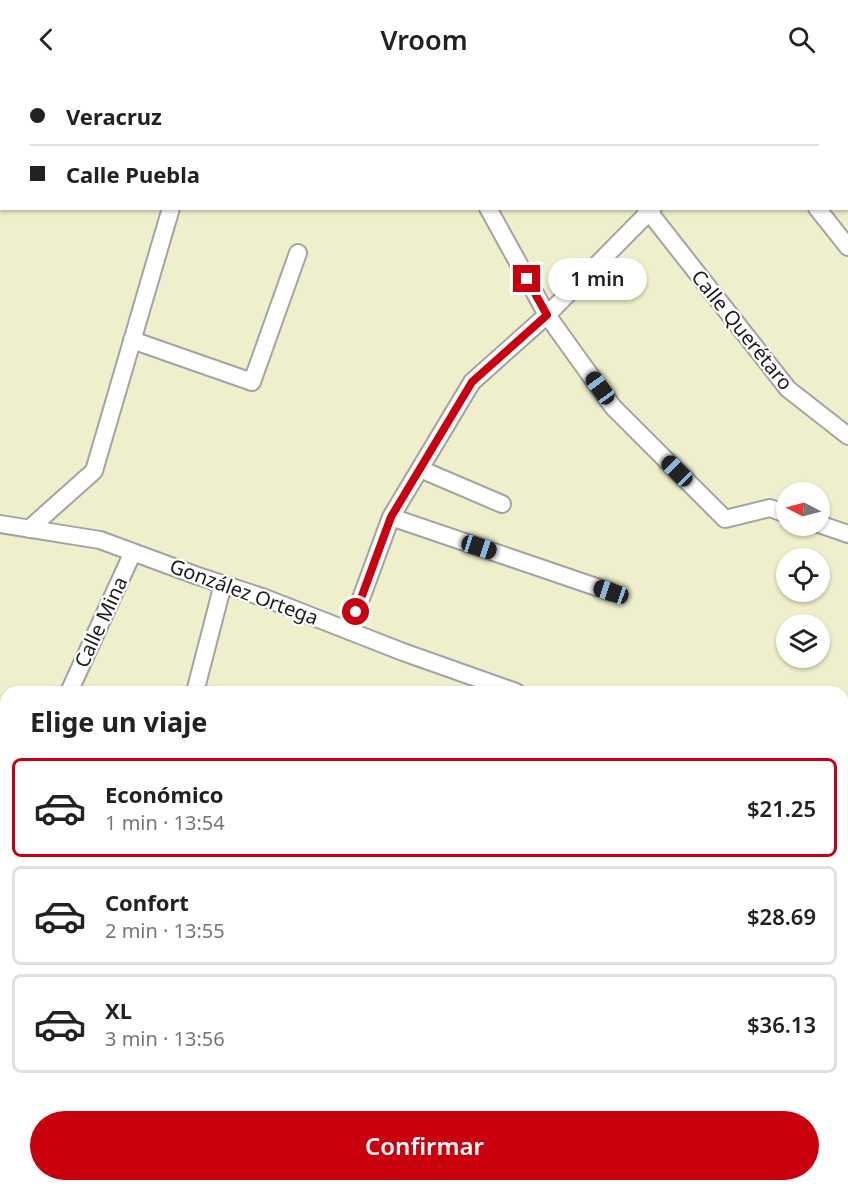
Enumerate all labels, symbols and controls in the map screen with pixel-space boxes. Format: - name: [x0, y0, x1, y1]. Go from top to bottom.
- text: Vroom: [380, 21, 468, 58]
- icon: back: [30, 23, 63, 56]
- icon: search: [785, 23, 818, 56]
- text: Veracruz: [66, 101, 162, 131]
- text: Calle Puebla: [66, 159, 200, 189]
- callout: 1 min: [548, 258, 647, 300]
- street label: Calle Querétaro: [685, 264, 799, 395]
- route end: [513, 265, 540, 292]
- text: 1 min: [570, 265, 625, 292]
- car: [582, 368, 618, 408]
- car: [658, 452, 696, 490]
- north arrow: [776, 482, 830, 536]
- map controls: [776, 482, 830, 668]
- car: [459, 533, 499, 561]
- button: locate: [776, 548, 830, 602]
- street label: González Ortega: [166, 552, 322, 631]
- street label: Calle Mina: [68, 572, 133, 672]
- car: [591, 578, 631, 606]
- route start: [342, 598, 369, 625]
- button: layers: [776, 614, 830, 668]
- text: Elige un viaje: [30, 703, 207, 740]
- text: Económico: [105, 779, 224, 809]
- icon: car: [33, 781, 87, 835]
- text: $21.25: [747, 793, 816, 823]
- text: 1 min · 13:54: [105, 809, 225, 836]
- text: Confort: [105, 887, 189, 917]
- icon: car: [33, 889, 87, 943]
- text: $28.69: [747, 901, 816, 931]
- text: 2 min · 13:55: [105, 917, 225, 944]
- text: XL: [105, 995, 132, 1025]
- icon: car: [33, 997, 87, 1051]
- text: $36.13: [747, 1009, 816, 1039]
- text: 3 min · 13:56: [105, 1025, 225, 1052]
- button: Confirmar: [30, 1111, 819, 1180]

